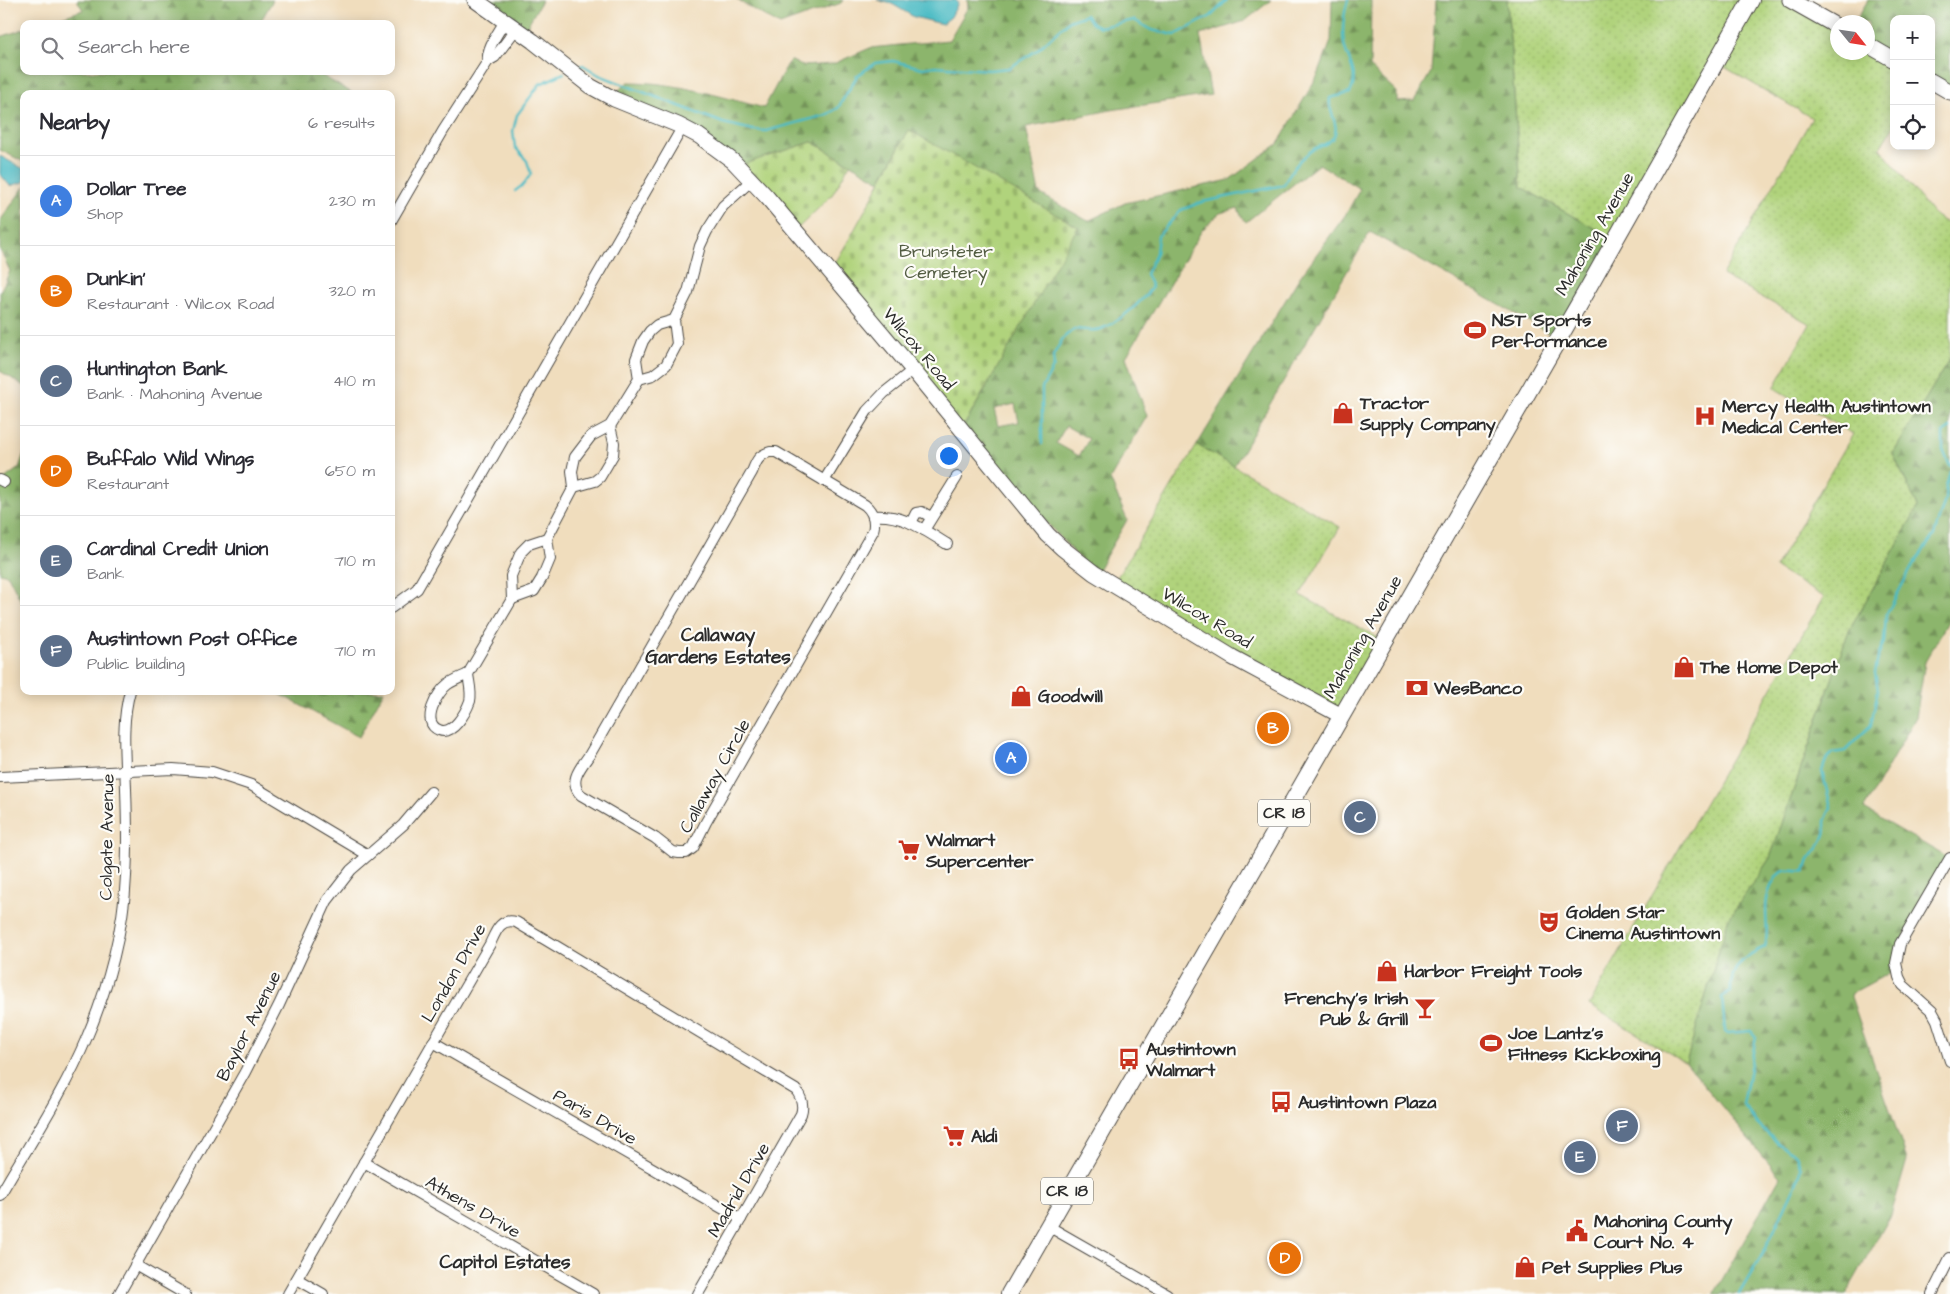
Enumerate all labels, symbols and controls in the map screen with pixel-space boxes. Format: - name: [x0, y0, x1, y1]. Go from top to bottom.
- north arrow: [1830, 15, 1875, 60]
- map controls: [1890, 15, 1935, 150]
- button: +: [1890, 15, 1935, 60]
- search box: [20, 20, 395, 75]
- icon: search: [38, 34, 66, 62]
- text: Search here: [78, 34, 190, 61]
- button: −: [1890, 60, 1935, 105]
- button: locate: [1890, 105, 1935, 150]
- text: Nearby: [40, 108, 110, 137]
- text: 6 results: [308, 112, 375, 134]
- street label: Mahoning Avenue: [1549, 167, 1642, 301]
- text: Dollar Tree: [87, 176, 187, 203]
- text: A: [51, 190, 61, 212]
- text: 230 m: [329, 190, 375, 212]
- text: Shop: [87, 203, 123, 225]
- park label: Brunsteter Cemetery: [899, 239, 993, 286]
- text: Dunkin': [87, 266, 146, 293]
- text: B: [50, 280, 62, 302]
- text: 320 m: [329, 280, 375, 302]
- text: Restaurant · Wilcox Road: [87, 293, 274, 315]
- street label: Wilcox Road: [877, 302, 961, 396]
- place label: NST Sports Performance: [1492, 308, 1607, 354]
- sports icon: NST Sports Performance: [1462, 317, 1488, 343]
- text: Huntington Bank: [87, 356, 227, 383]
- text: C: [50, 370, 62, 392]
- text: 410 m: [333, 370, 375, 392]
- text: Bank · Mahoning Avenue: [87, 383, 263, 405]
- place label: Tractor Supply Company: [1359, 391, 1496, 438]
- place label: Mercy Health Austintown Medical Center: [1722, 394, 1931, 440]
- shop icon: Tractor Supply Company: [1330, 400, 1356, 426]
- hospital icon: Mercy Health Austintown Medical Center: [1692, 403, 1718, 429]
- your location: [936, 443, 962, 469]
- text: Buffalo Wild Wings: [87, 446, 254, 473]
- text: D: [51, 460, 61, 482]
- text: 650 m: [325, 460, 375, 482]
- text: Restaurant: [87, 473, 169, 495]
- text: Cardinal Credit Union: [87, 536, 268, 563]
- text: E: [51, 550, 61, 572]
- text: 710 m: [334, 550, 375, 572]
- text: Bank: [87, 563, 124, 585]
- street label: Mahoning Avenue: [1317, 570, 1410, 704]
- street label: Wilcox Road: [1157, 581, 1257, 655]
- district label: Callaway Gardens Estates: [645, 622, 791, 671]
- text: Austintown Post Office: [87, 626, 297, 653]
- text: F: [50, 640, 62, 662]
- text: 710 m: [334, 640, 375, 662]
- text: Public building: [87, 653, 185, 675]
- shop icon: The Home Depot: [1671, 654, 1697, 680]
- place label: The Home Depot: [1699, 655, 1839, 680]
- bank icon: WesBanco: [1404, 675, 1430, 701]
- place label: WesBanco: [1433, 676, 1523, 701]
- shop icon: Goodwill: [1008, 683, 1034, 709]
- place label: Goodwill: [1038, 684, 1103, 709]
- pin: B: [1257, 709, 1289, 747]
- street label: Callaway Circle: [673, 714, 758, 838]
- pin: A: [995, 739, 1027, 777]
- street label: Colgate Avenue: [93, 773, 122, 901]
- pin: C: [1344, 798, 1376, 836]
- road number: CR 18: [1258, 800, 1310, 826]
- place label: Walmart Supercenter: [925, 828, 1034, 874]
- supermarket icon: Walmart Supercenter: [896, 837, 922, 863]
- place label: Golden Star Cinema Austintown: [1566, 900, 1720, 946]
- theatre icon: Golden Star Cinema Austintown: [1536, 909, 1562, 935]
- street label: London Drive: [416, 919, 493, 1027]
- shop icon: Harbor Freight Tools: [1374, 958, 1400, 984]
- place label: Harbor Freight Tools: [1404, 959, 1582, 985]
- street label: Baylor Avenue: [211, 966, 288, 1086]
- place label: Frenchy's Irish Pub & Grill: [1284, 986, 1409, 1032]
- bar icon: Frenchy's Irish Pub & Grill: [1412, 995, 1438, 1021]
- place label: Joe Lantz's Fitness Kickboxing: [1507, 1021, 1661, 1068]
- sports icon: Joe Lantz's Fitness Kickboxing: [1478, 1030, 1504, 1056]
- place label: Austintown Walmart: [1145, 1037, 1236, 1083]
- bus stop icon: Austintown Walmart: [1116, 1046, 1142, 1072]
- street label: Paris Drive: [549, 1083, 642, 1151]
- bus stop icon: Austintown Plaza: [1268, 1089, 1294, 1115]
- place label: Austintown Plaza: [1298, 1090, 1437, 1115]
- pin: F: [1606, 1107, 1638, 1145]
- supermarket icon: Aldi: [941, 1123, 967, 1149]
- place label: Aldi: [971, 1124, 998, 1149]
- street label: Madrid Drive: [702, 1138, 776, 1242]
- pin: E: [1564, 1138, 1596, 1176]
- street label: Athens Drive: [421, 1170, 525, 1244]
- road number: CR 18: [1041, 1178, 1093, 1204]
- place label: Mahoning County Court No. 4: [1594, 1209, 1733, 1255]
- public building icon: Mahoning County Court No. 4: [1564, 1218, 1590, 1244]
- pin: D: [1269, 1239, 1301, 1277]
- district label: Capitol Estates: [439, 1249, 571, 1276]
- shop icon: Pet Supplies Plus: [1512, 1254, 1538, 1280]
- place label: Pet Supplies Plus: [1542, 1255, 1682, 1280]

